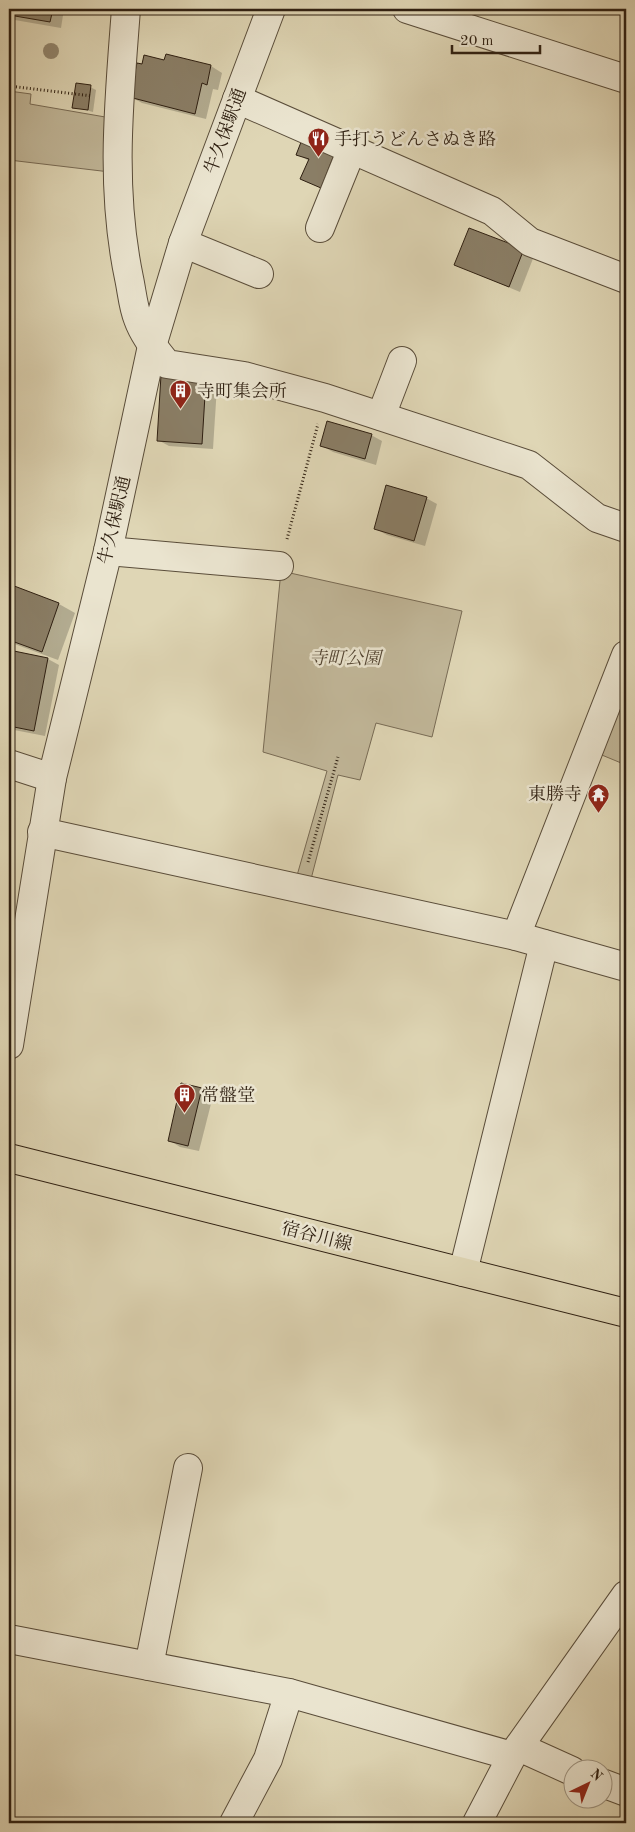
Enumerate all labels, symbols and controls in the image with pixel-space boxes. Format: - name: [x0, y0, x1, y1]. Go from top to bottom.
- scale bar: [452, 22, 540, 54]
- text: 20 m: [460, 34, 494, 49]
- street label: 牛久保駅通: [200, 85, 250, 177]
- restaurant icon: 手打うどんさぬき路: [306, 127, 330, 158]
- place label: 手打うどんさぬき路: [334, 129, 496, 149]
- building icon: 寺町集会所: [169, 379, 193, 410]
- place label: 寺町集会所: [197, 381, 287, 401]
- street label: 牛久保駅通: [94, 474, 134, 566]
- park label: 寺町公園: [309, 648, 384, 668]
- temple icon: 東勝寺: [586, 782, 610, 813]
- place label: 東勝寺: [528, 784, 582, 804]
- building icon: 常盤堂: [173, 1083, 197, 1114]
- place label: 常盤堂: [201, 1085, 255, 1105]
- street label: 宿谷川線: [280, 1218, 354, 1254]
- north arrow: [562, 1760, 612, 1810]
- text: N: [587, 1766, 605, 1784]

